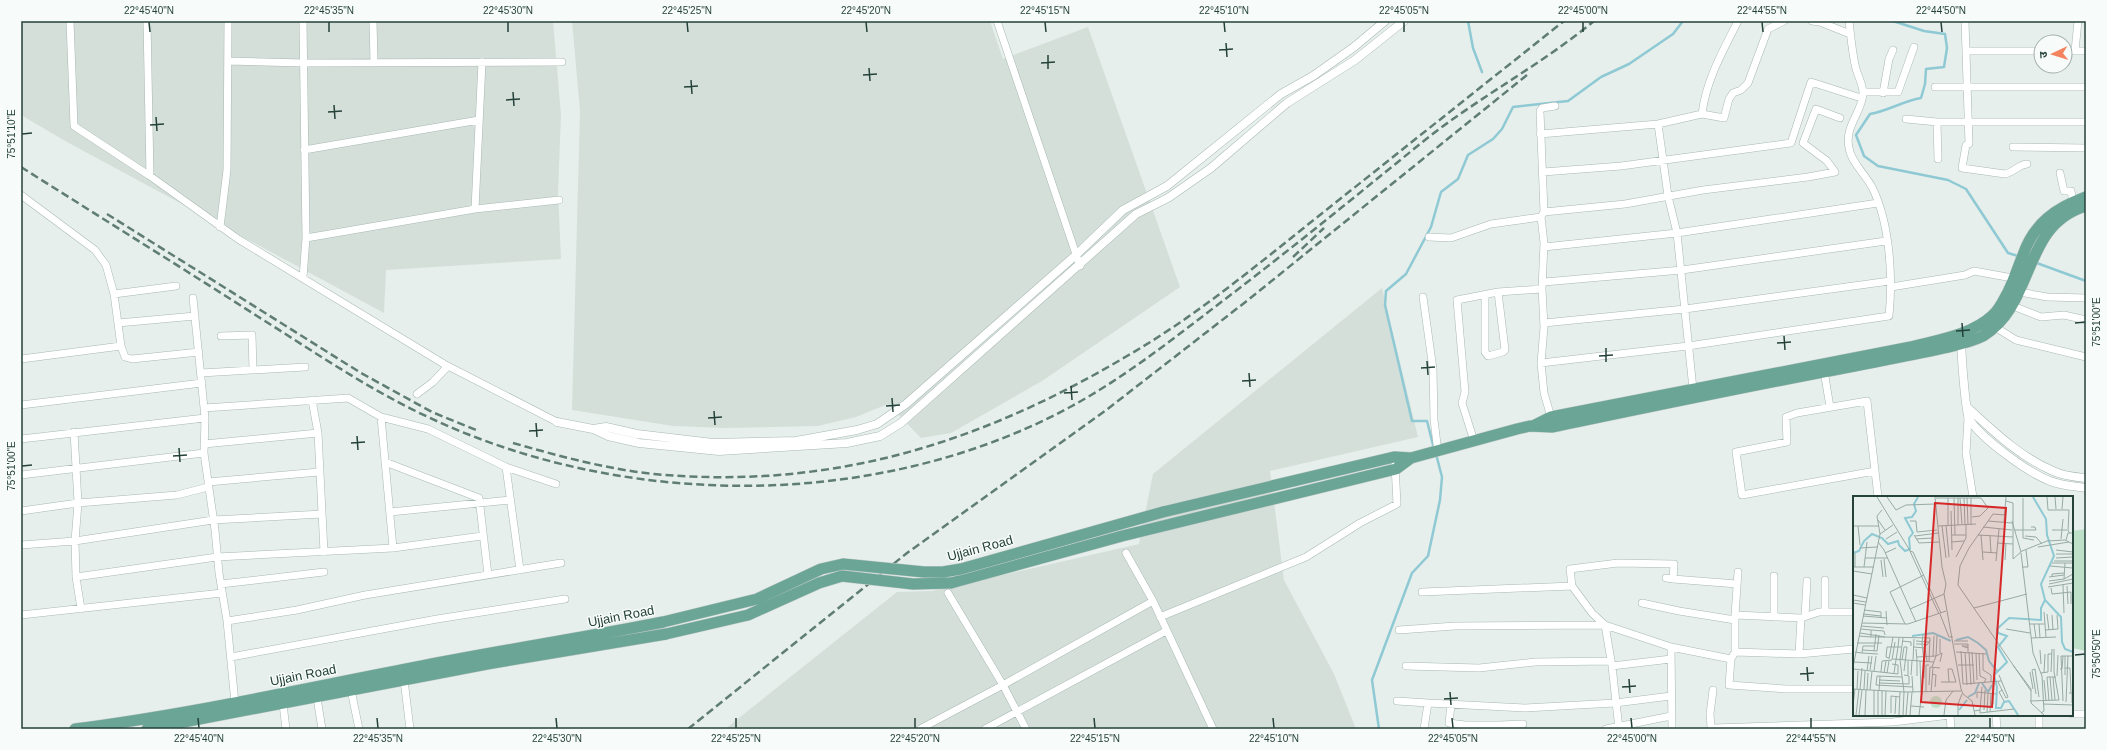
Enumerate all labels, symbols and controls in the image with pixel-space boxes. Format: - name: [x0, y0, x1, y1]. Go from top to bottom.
- text: 22°45'40"N: [124, 5, 174, 16]
- text: 22°45'35"N: [304, 5, 354, 16]
- text: 22°45'30"N: [483, 5, 533, 16]
- text: 22°45'25"N: [662, 5, 712, 16]
- text: 22°45'20"N: [841, 5, 891, 16]
- text: 22°45'15"N: [1020, 5, 1070, 16]
- text: 22°45'10"N: [1199, 5, 1249, 16]
- text: 22°45'05"N: [1379, 5, 1429, 16]
- text: 22°45'00"N: [1558, 5, 1608, 16]
- text: 22°44'55"N: [1737, 5, 1787, 16]
- text: 22°44'50"N: [1916, 5, 1966, 16]
- north arrow: [2033, 34, 2073, 74]
- text: उ: [2037, 51, 2049, 58]
- text: 75°51'10"E: [6, 109, 17, 159]
- text: 75°51'00"E: [2091, 297, 2102, 347]
- text: 75°51'00"E: [6, 441, 17, 491]
- inset map: [1853, 496, 2073, 716]
- street label: Ujjain Road: [946, 532, 1014, 564]
- street label: Ujjain Road: [587, 602, 655, 630]
- text: 75°50'50"E: [2091, 629, 2102, 679]
- street label: Ujjain Road: [269, 661, 337, 689]
- text: 22°45'40"N: [174, 733, 224, 744]
- text: 22°45'35"N: [353, 733, 403, 744]
- text: 22°45'30"N: [532, 733, 582, 744]
- text: 22°45'25"N: [711, 733, 761, 744]
- text: 22°45'20"N: [890, 733, 940, 744]
- text: 22°45'15"N: [1070, 733, 1120, 744]
- text: 22°45'10"N: [1249, 733, 1299, 744]
- text: 22°45'05"N: [1428, 733, 1478, 744]
- text: 22°45'00"N: [1607, 733, 1657, 744]
- text: 22°44'55"N: [1786, 733, 1836, 744]
- text: 22°44'50"N: [1965, 733, 2015, 744]

